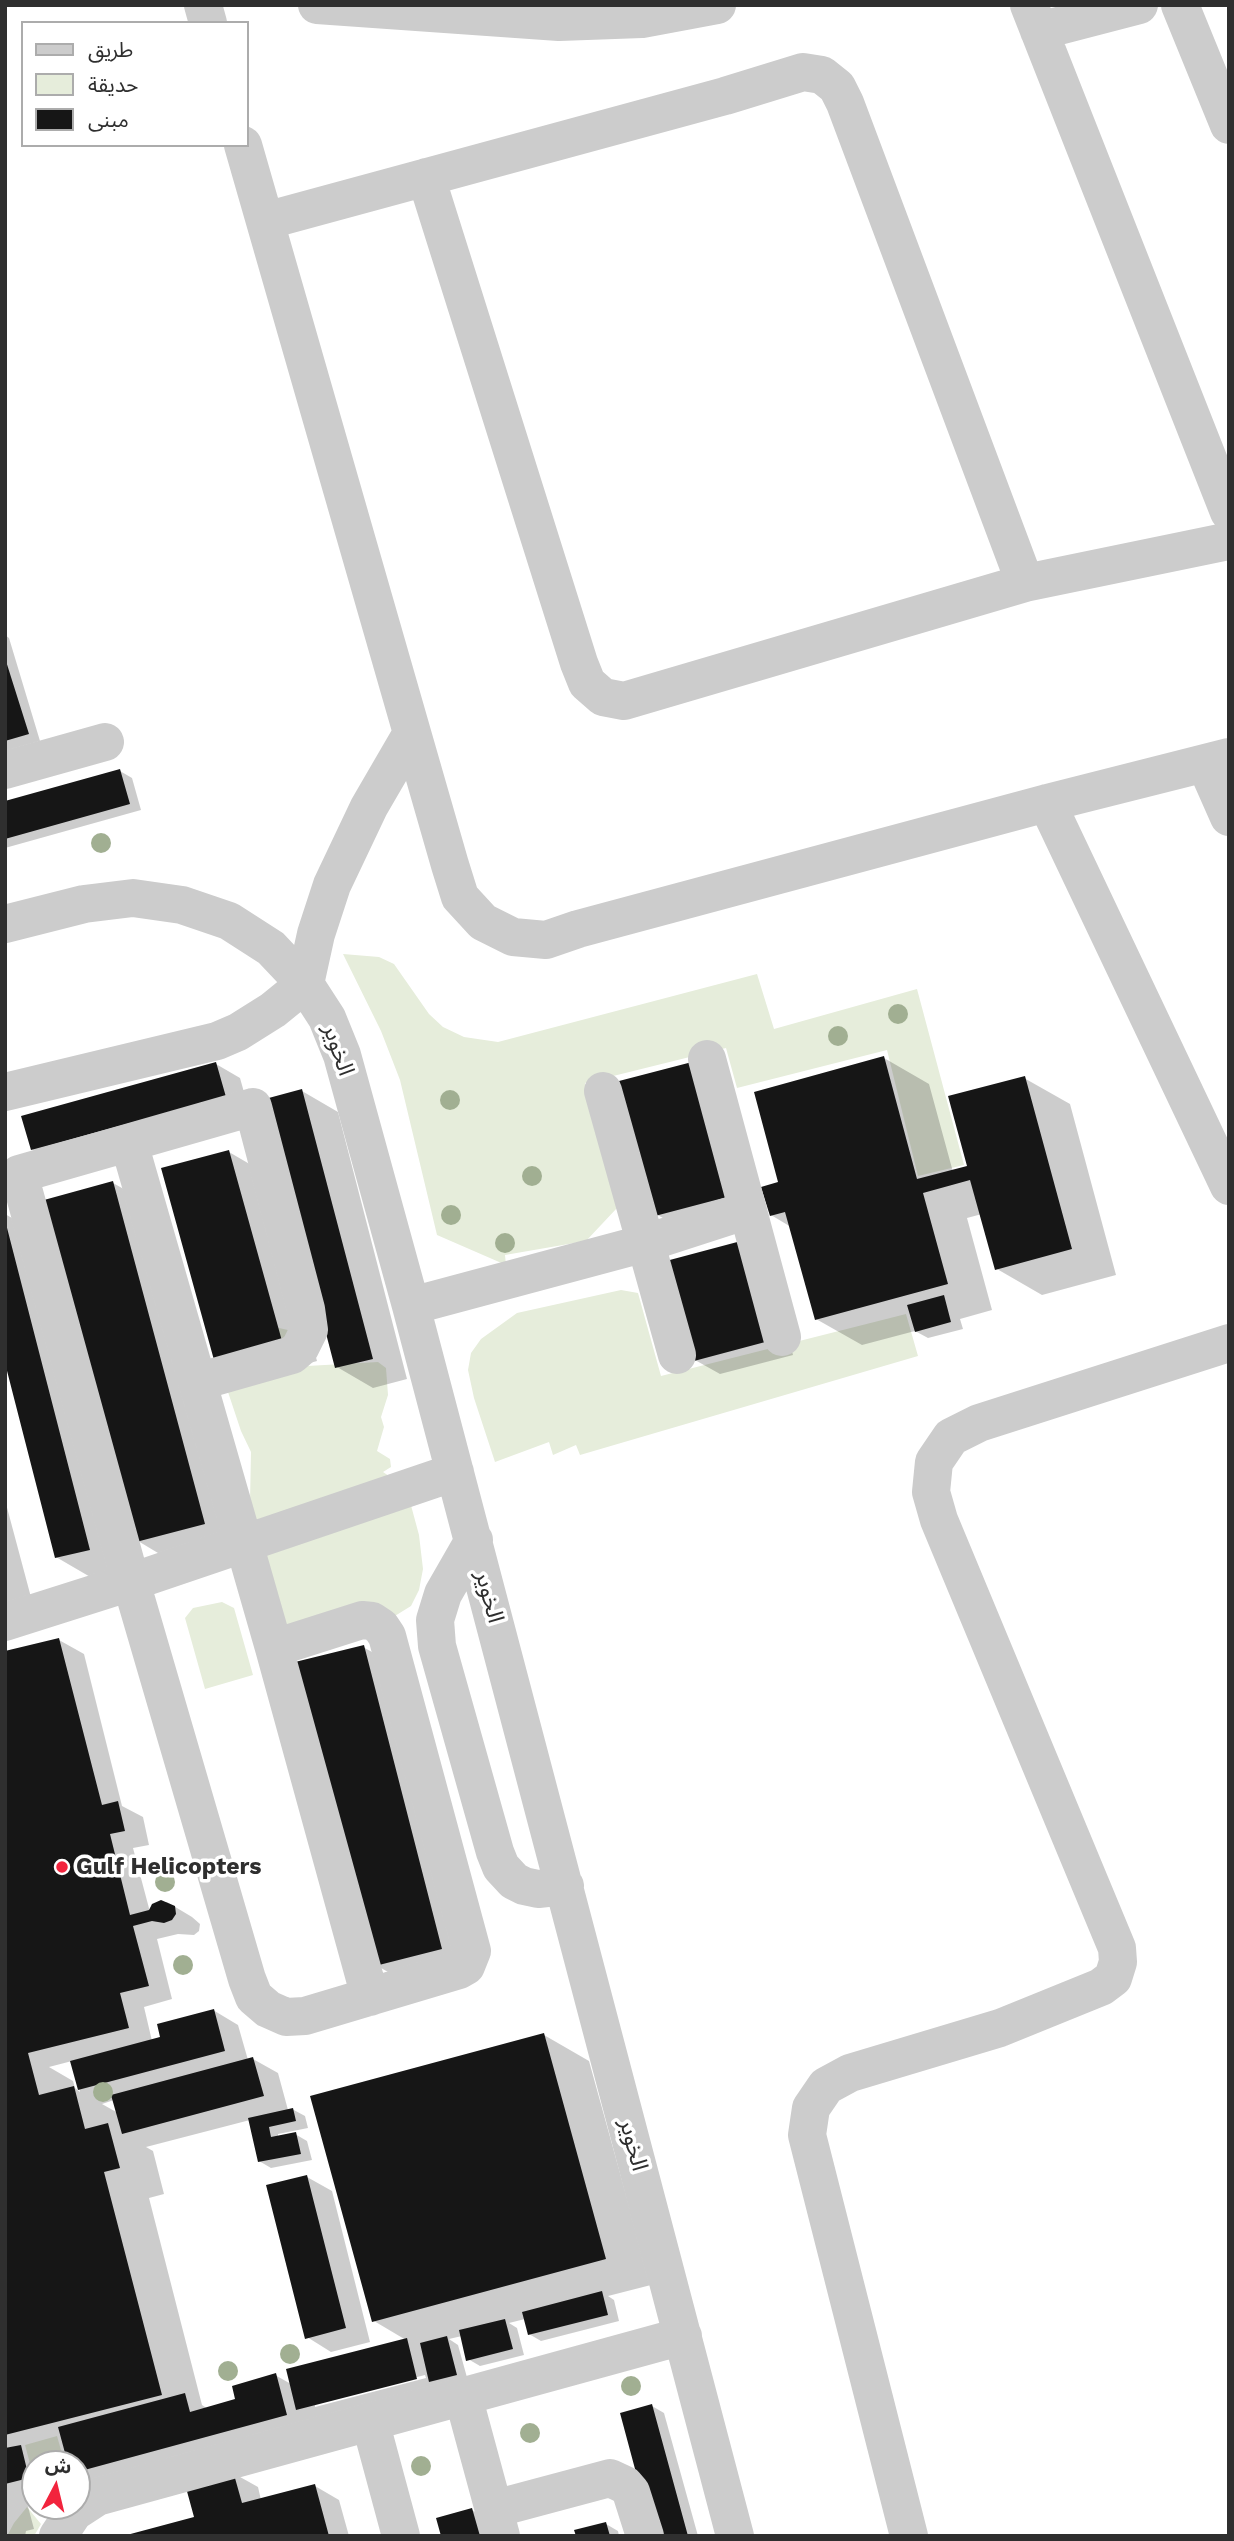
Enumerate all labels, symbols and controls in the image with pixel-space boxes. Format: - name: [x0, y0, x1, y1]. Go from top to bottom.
- legend: [21, 21, 248, 147]
- text: طريق: [88, 37, 133, 62]
- text: حديقة: [88, 72, 138, 97]
- text: مبنى: [88, 107, 129, 132]
- street label: الخوير: [316, 1020, 360, 1080]
- street label: الخوير: [469, 1568, 509, 1626]
- place label: Gulf Helicopters: [76, 1853, 262, 1881]
- marker: Gulf Helicopters: [54, 1859, 70, 1875]
- street label: الخوير: [613, 2116, 653, 2174]
- north arrow: [21, 2450, 91, 2520]
- text: ش: [44, 2453, 73, 2479]

